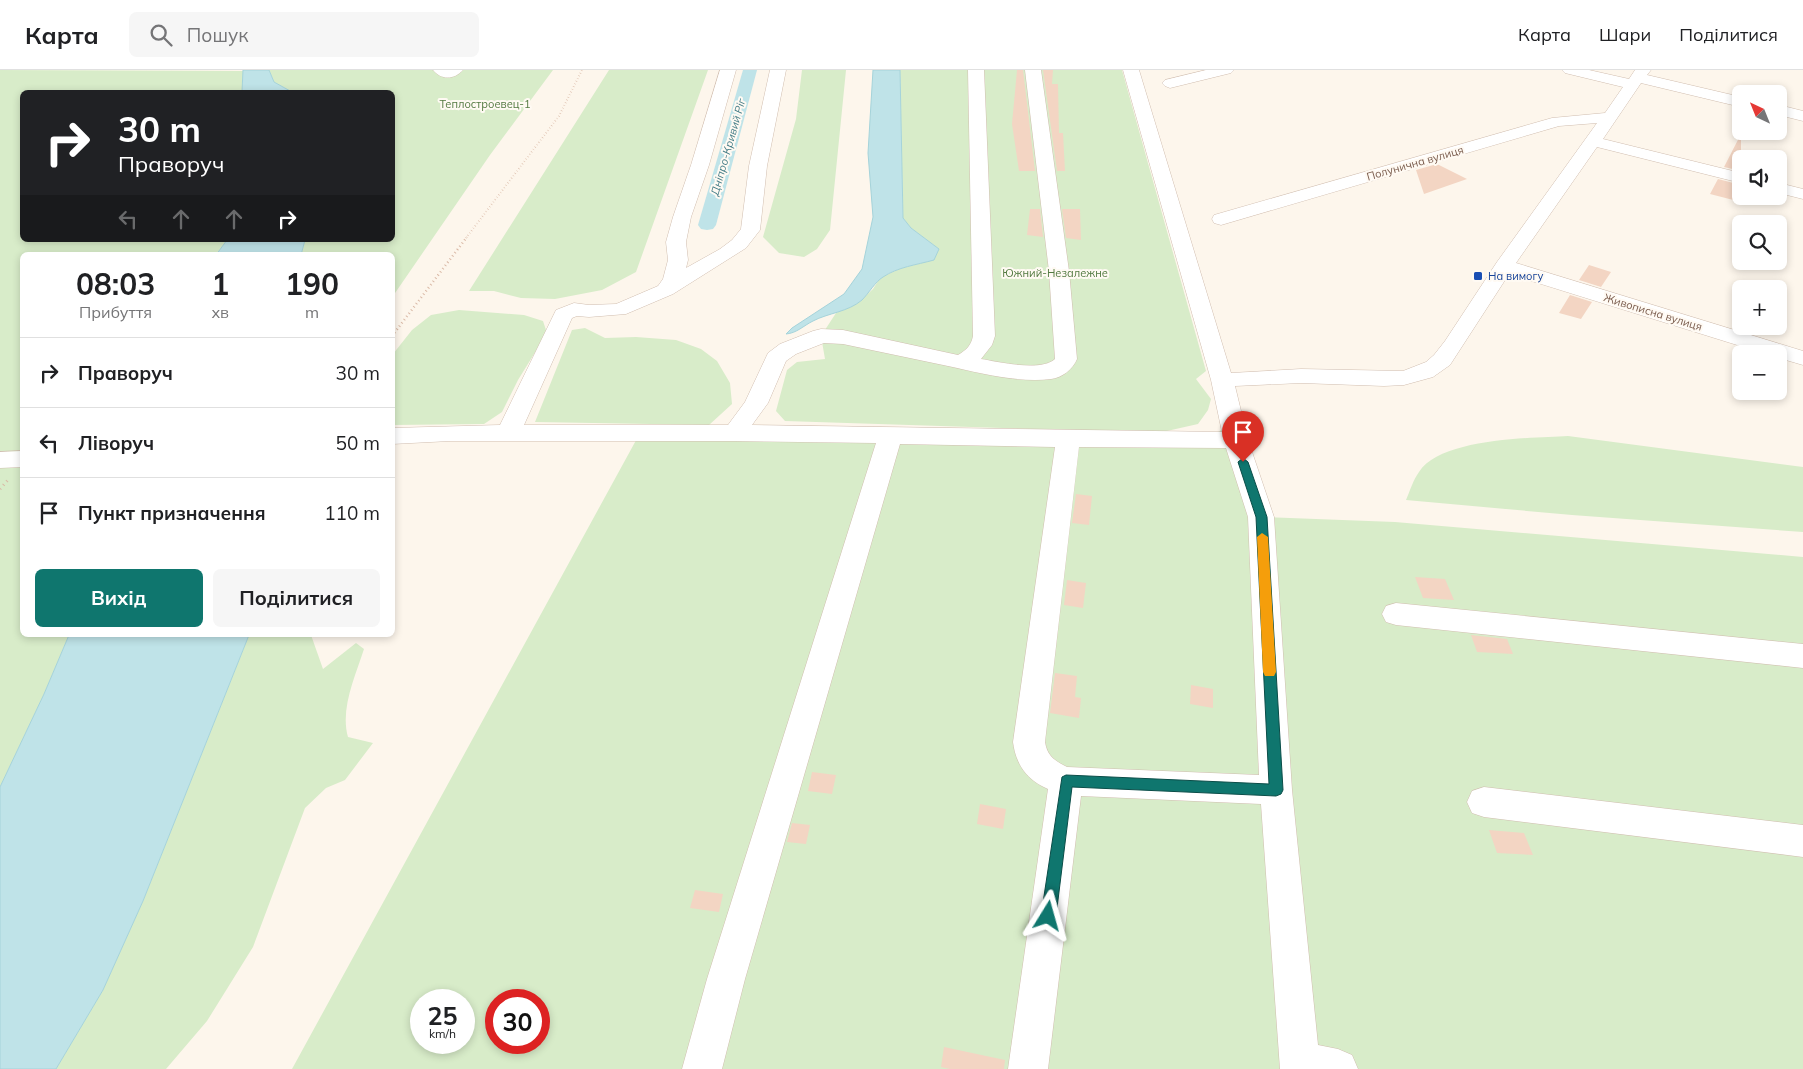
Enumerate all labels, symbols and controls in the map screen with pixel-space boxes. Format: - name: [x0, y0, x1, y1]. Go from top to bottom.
- search box: [129, 12, 479, 57]
- text: Карта: [25, 20, 99, 50]
- icon: search: [147, 21, 175, 49]
- text: Пошук: [187, 23, 248, 47]
- text: Карта: [1518, 23, 1571, 46]
- text: Шари: [1599, 23, 1651, 46]
- text: Поділитися: [1679, 23, 1778, 46]
- north arrow: [1732, 85, 1788, 140]
- map controls: [1732, 85, 1787, 400]
- water label: Дніпро-Кривий Ріг: [707, 96, 749, 198]
- park label: Теплостроевец-1: [440, 97, 530, 111]
- text: 30 m: [118, 107, 201, 151]
- icon: right: [35, 110, 100, 175]
- street label: Полунична вулиця: [1365, 142, 1465, 184]
- text: Праворуч: [118, 150, 224, 178]
- button: sound: [1732, 150, 1787, 205]
- icon: left: [114, 205, 142, 233]
- icon: ahead: [167, 205, 195, 233]
- icon: ahead: [220, 205, 248, 233]
- icon: right: [273, 205, 301, 233]
- button: search: [1732, 215, 1787, 270]
- text: 08:03: [76, 265, 155, 303]
- text: 1: [211, 265, 229, 303]
- text: 190: [285, 265, 339, 303]
- park label: Южний-Незалежне: [1002, 266, 1108, 280]
- place label: На вимогу: [1488, 269, 1543, 283]
- marker: На вимогу: [1472, 270, 1484, 282]
- button: +: [1732, 280, 1787, 335]
- street label: Живописна вулиця: [1602, 290, 1704, 334]
- text: Прибуття: [79, 302, 152, 322]
- text: хв: [211, 302, 229, 322]
- text: m: [305, 302, 319, 322]
- button: −: [1732, 345, 1787, 400]
- icon: right: [35, 359, 63, 387]
- text: Праворуч: [78, 361, 173, 385]
- text: 30 m: [336, 361, 380, 385]
- pin: [1222, 411, 1264, 462]
- icon: arrive: [1229, 418, 1257, 446]
- icon: left: [35, 429, 63, 457]
- text: Ліворуч: [78, 431, 154, 455]
- text: 50 m: [336, 431, 380, 455]
- icon: arrive: [35, 499, 63, 527]
- text: Пункт призначення: [78, 501, 266, 525]
- text: 110 m: [324, 501, 380, 525]
- button: Вихід: [35, 569, 203, 627]
- button: Поділитися: [213, 569, 380, 627]
- position arrow: [1021, 889, 1073, 941]
- speed limit sign: 30: [485, 989, 550, 1054]
- text: 25: [427, 1000, 458, 1031]
- text: km/h: [429, 1026, 456, 1041]

